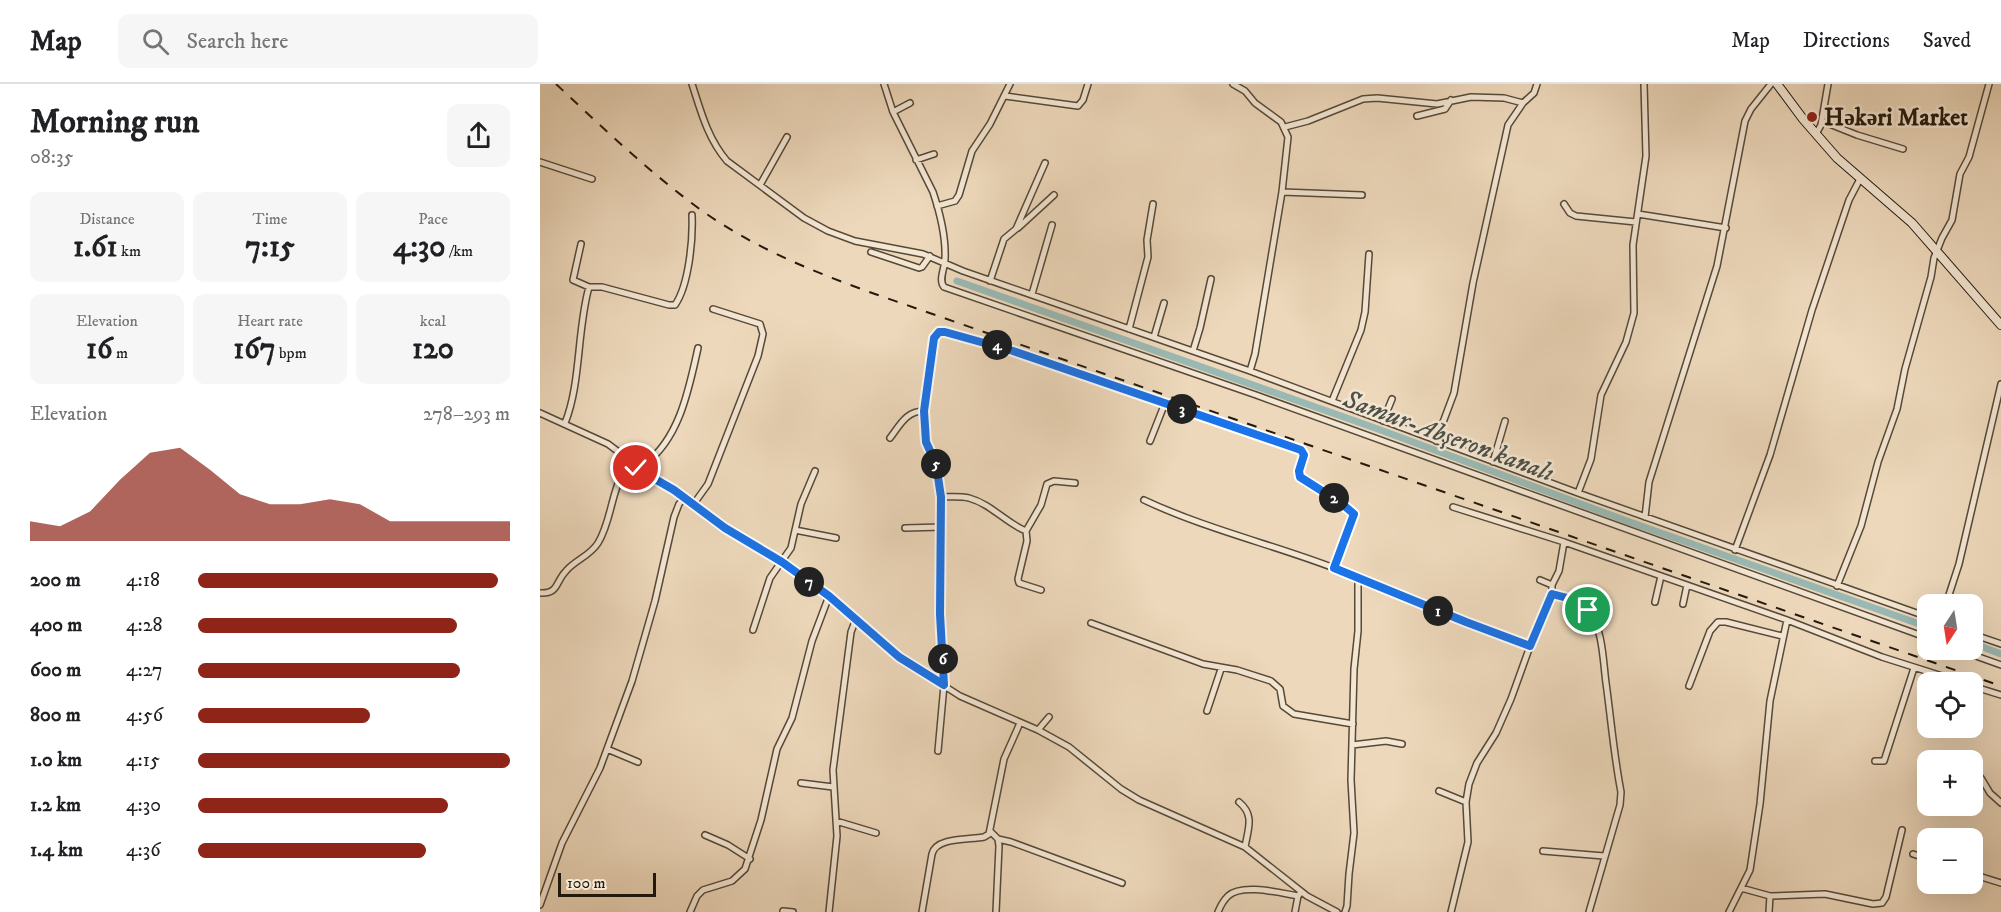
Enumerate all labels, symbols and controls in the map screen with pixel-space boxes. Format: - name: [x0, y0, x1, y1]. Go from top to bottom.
- search box: [118, 14, 538, 68]
- text: Map: [30, 24, 82, 59]
- icon: search: [139, 25, 172, 58]
- text: Search here: [187, 28, 288, 55]
- text: Map: [1731, 28, 1770, 54]
- text: Directions: [1803, 28, 1890, 54]
- text: Saved: [1923, 28, 1971, 54]
- text: Morning run: [30, 102, 199, 143]
- place label: Həkəri Market: [1824, 103, 1968, 133]
- button: share: [447, 104, 510, 167]
- marker: Həkəri Market: [1805, 110, 1819, 124]
- text: 08:35: [30, 145, 73, 170]
- text: Distance: [79, 209, 135, 229]
- text: Time: [253, 209, 287, 229]
- text: Pace: [418, 209, 448, 229]
- text: 1.61: [73, 229, 118, 266]
- text: 7:15: [245, 229, 295, 266]
- text: 4:30: [393, 229, 445, 266]
- text: km: [118, 241, 141, 261]
- text: /km: [445, 241, 473, 261]
- text: Elevation: [76, 311, 138, 331]
- text: Heart rate: [237, 311, 303, 331]
- text: kcal: [420, 311, 446, 331]
- pin: 4: [982, 330, 1012, 360]
- text: 16: [86, 331, 113, 368]
- text: 167: [233, 331, 276, 368]
- text: 120: [412, 331, 454, 368]
- text: 4: [992, 335, 1002, 355]
- text: m: [113, 343, 128, 363]
- text: bpm: [276, 343, 307, 363]
- water label: Samur-Abşeron kanalı: [1338, 383, 1558, 490]
- pin: 3: [1167, 394, 1197, 424]
- text: 3: [1179, 399, 1185, 419]
- text: Elevation: [30, 402, 107, 427]
- text: 278–293 m: [423, 402, 510, 427]
- pin: [610, 442, 661, 493]
- pin: 5: [921, 449, 951, 479]
- icon: check: [619, 451, 652, 484]
- text: 5: [932, 454, 940, 474]
- pin: 2: [1319, 483, 1349, 513]
- text: 2: [1330, 488, 1338, 508]
- pin: 7: [794, 567, 824, 597]
- text: 200 m: [30, 568, 81, 593]
- text: 4:18: [126, 568, 160, 593]
- text: 7: [805, 572, 813, 592]
- pin: [1562, 584, 1613, 635]
- icon: arrive: [1571, 593, 1604, 626]
- north arrow: [1917, 594, 1983, 660]
- map controls: [1917, 594, 1983, 894]
- pin: 1: [1423, 596, 1453, 626]
- text: 1: [1435, 601, 1441, 621]
- text: 400 m: [30, 613, 82, 638]
- text: 4:28: [126, 613, 163, 638]
- pin: 6: [928, 644, 958, 674]
- text: 6: [939, 649, 947, 669]
- text: 600 m: [30, 658, 81, 683]
- text: 4:27: [126, 658, 163, 683]
- button: locate: [1917, 672, 1983, 738]
- text: 800 m: [30, 703, 81, 728]
- text: 4:56: [126, 703, 163, 728]
- text: 1.0 km: [30, 748, 82, 773]
- text: 4:15: [126, 748, 160, 773]
- button: +: [1917, 750, 1983, 816]
- text: 1.2 km: [30, 793, 81, 818]
- text: 4:30: [126, 793, 161, 818]
- button: −: [1917, 828, 1983, 894]
- text: 1.4 km: [30, 838, 83, 863]
- text: 4:36: [126, 838, 161, 863]
- scale bar: [558, 870, 656, 898]
- text: 100 m: [567, 873, 606, 893]

